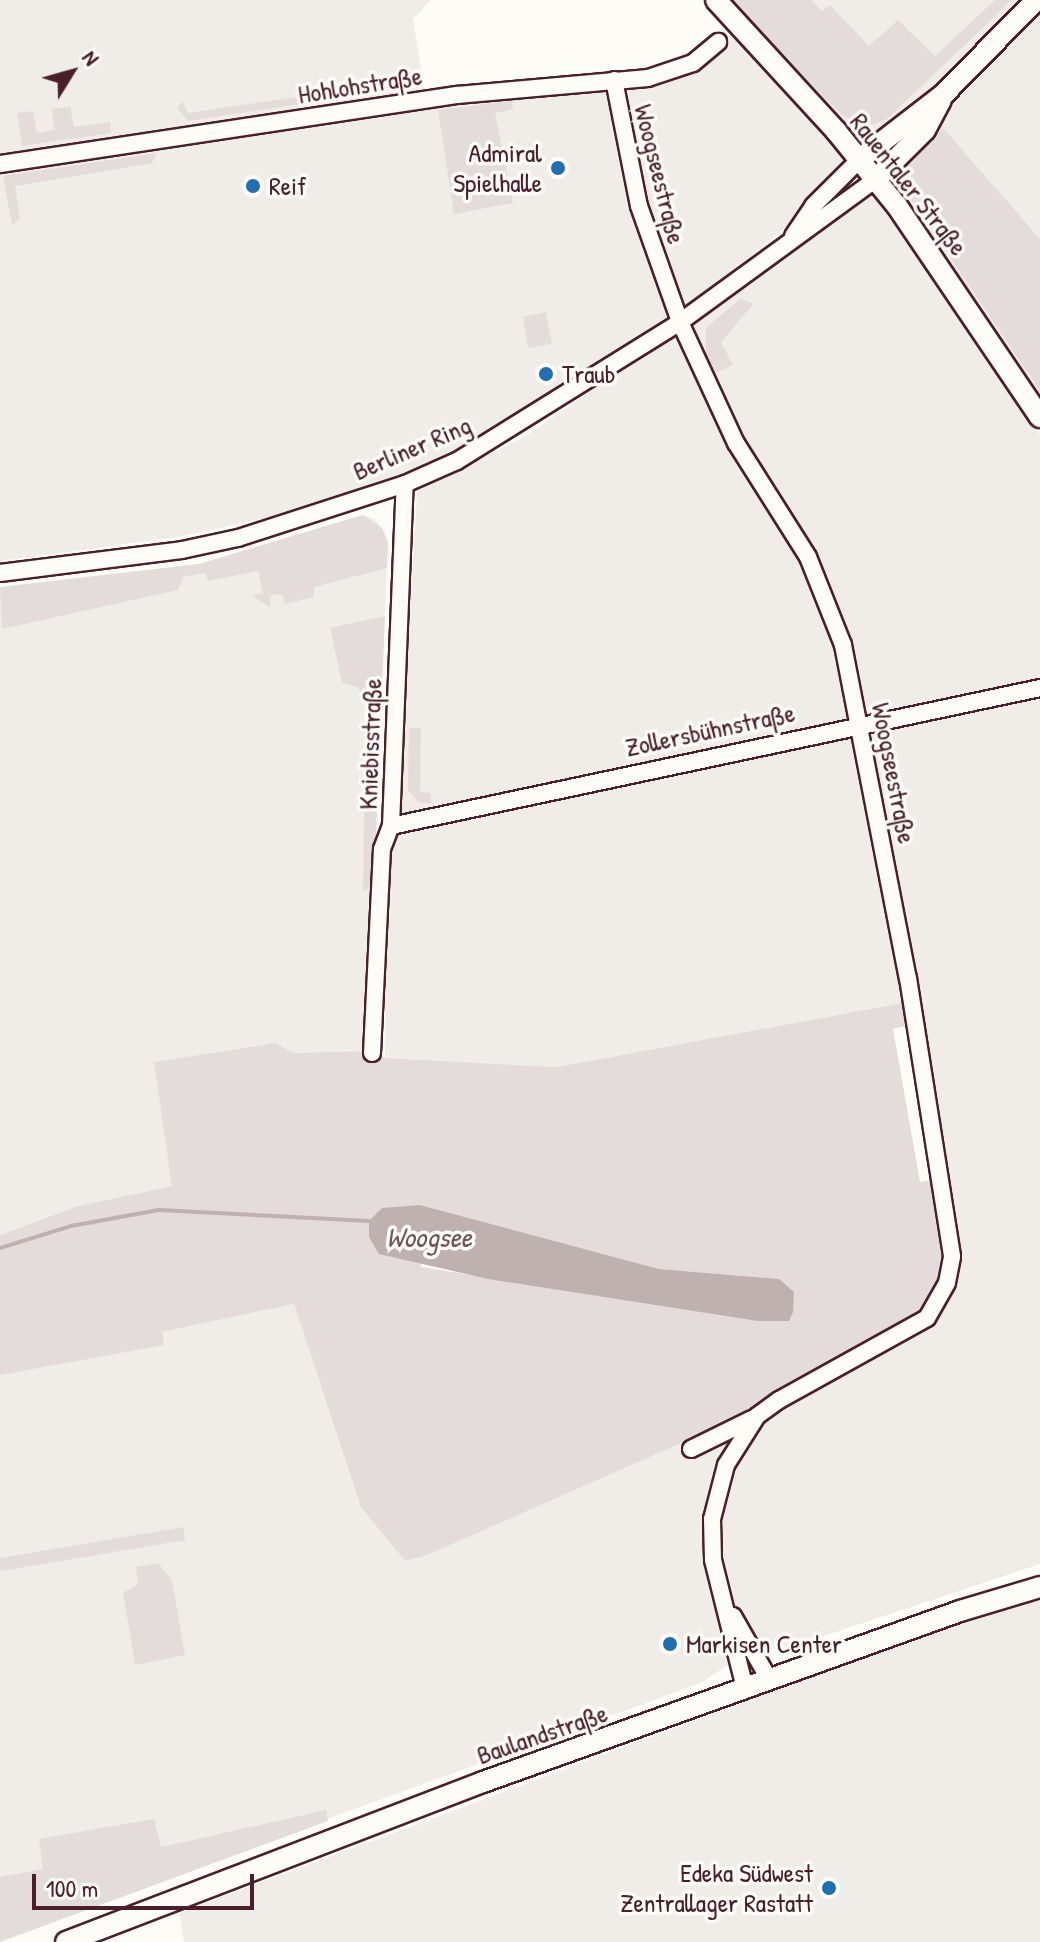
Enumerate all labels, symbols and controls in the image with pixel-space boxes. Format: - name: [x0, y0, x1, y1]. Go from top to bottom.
- north arrow: [32, 32, 112, 112]
- text: N: [76, 44, 107, 71]
- street label: Hohlohstraße: [296, 60, 424, 110]
- street label: Woogseestraße: [628, 101, 692, 247]
- street label: Rauentaler Straße: [844, 107, 974, 261]
- place label: Admiral Spielhalle: [453, 137, 542, 198]
- marker: Admiral Spielhalle: [549, 159, 567, 177]
- place label: Reif: [269, 170, 306, 202]
- marker: Reif: [244, 177, 262, 195]
- place label: Traub: [562, 358, 615, 390]
- marker: Traub: [537, 365, 555, 383]
- street label: Berliner Ring: [348, 409, 476, 487]
- street label: Kniebisstraße: [352, 678, 388, 810]
- street label: Zollersbühnstraße: [623, 697, 797, 763]
- street label: Woogseestraße: [865, 700, 923, 846]
- water label: Woogsee: [386, 1220, 472, 1254]
- place label: Markisen Center: [686, 1628, 842, 1660]
- marker: Markisen Center: [661, 1635, 679, 1653]
- street label: Baulandstraße: [473, 1697, 611, 1771]
- place label: Edeka Südwest Zentrallager Rastatt: [620, 1857, 813, 1918]
- scale bar: [36, 1858, 258, 1908]
- text: 100 m: [46, 1872, 98, 1904]
- marker: Edeka Südwest Zentrallager Rastatt: [820, 1879, 838, 1897]

